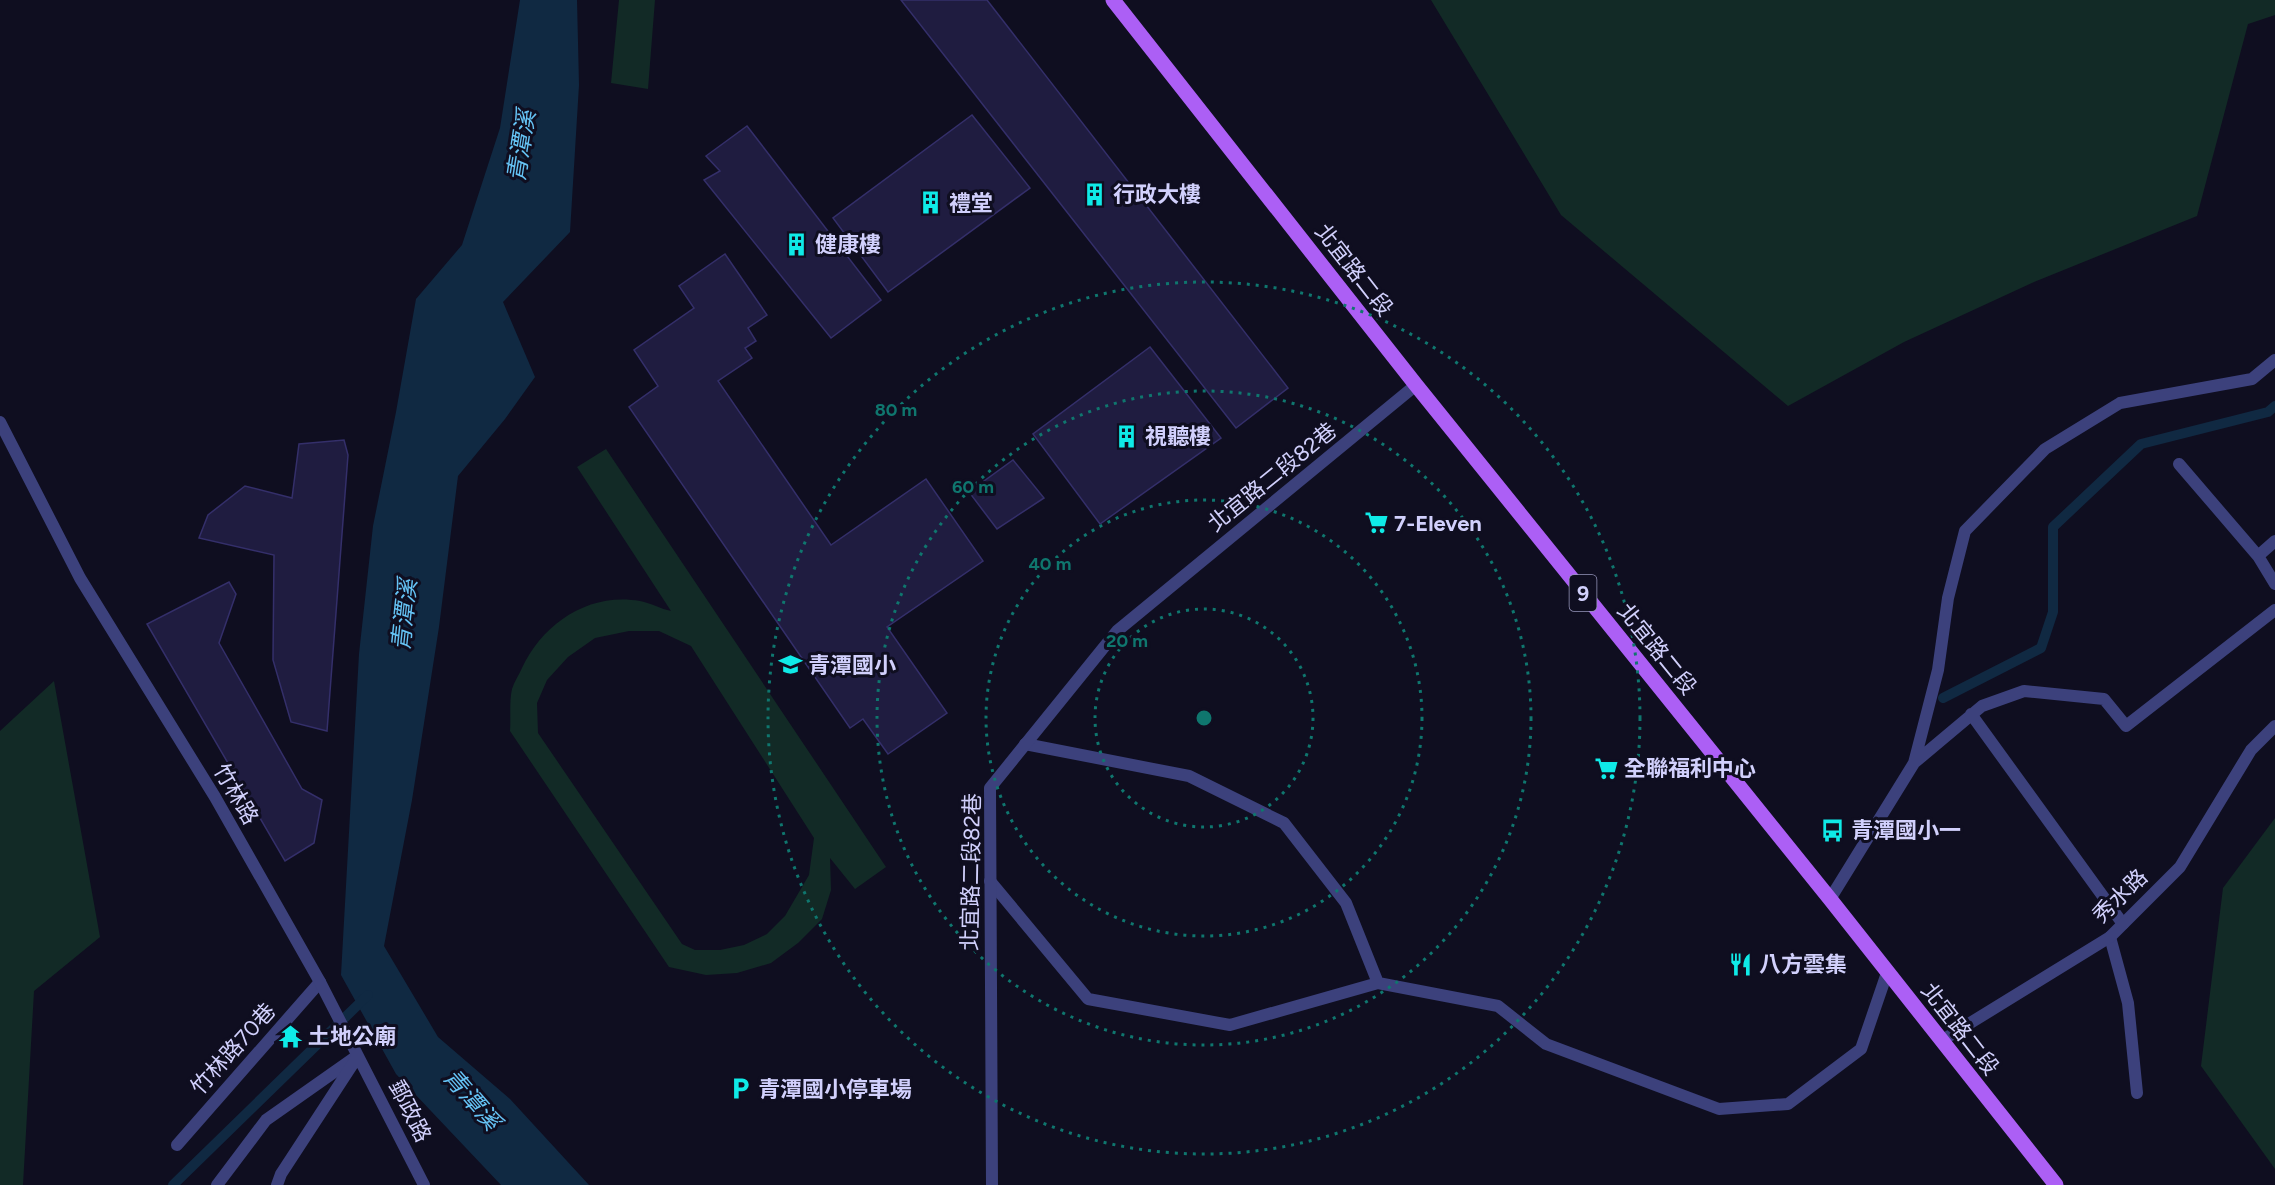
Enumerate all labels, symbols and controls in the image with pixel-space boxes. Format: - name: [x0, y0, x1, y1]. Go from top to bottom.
- water label: 青潭溪: [501, 105, 541, 184]
- building icon: 行政大樓: [1082, 181, 1108, 207]
- place label: 行政大樓: [1113, 181, 1201, 208]
- building icon: 禮堂: [918, 190, 944, 216]
- place label: 禮堂: [949, 190, 993, 217]
- street label: 北宜路二段: [1309, 218, 1399, 322]
- building icon: 健康樓: [784, 231, 810, 257]
- place label: 健康樓: [815, 231, 881, 258]
- text: 80 m: [875, 399, 917, 421]
- street label: 北宜路二段82巷: [1202, 417, 1342, 537]
- building icon: 視聽樓: [1114, 423, 1140, 449]
- place label: 視聽樓: [1145, 423, 1211, 450]
- text: 60 m: [952, 476, 994, 498]
- supermarket icon: 7-Eleven: [1363, 510, 1389, 536]
- place label: 7-Eleven: [1394, 510, 1482, 537]
- text: 40 m: [1028, 553, 1072, 575]
- water label: 青潭溪: [386, 575, 422, 652]
- road number: 9: [1570, 575, 1596, 611]
- street label: 北宜路二段: [1612, 598, 1702, 700]
- text: 20 m: [1106, 630, 1148, 652]
- school or university icon: 青潭國小: [777, 652, 803, 678]
- place label: 青潭國小: [808, 652, 896, 679]
- centre of rings: [1194, 708, 1214, 728]
- supermarket icon: 全聯福利中心: [1593, 755, 1619, 781]
- place label: 全聯福利中心: [1624, 755, 1756, 782]
- street label: 竹林路: [208, 759, 264, 829]
- street label: 北宜路二段82巷: [956, 793, 986, 951]
- bus stop icon: 青潭國小一: [1820, 817, 1846, 843]
- place label: 青潭國小一: [1851, 817, 1961, 844]
- street label: 秀水路: [2087, 863, 2153, 929]
- restaurant icon: 八方雲集: [1728, 951, 1754, 977]
- place label: 八方雲集: [1759, 951, 1847, 978]
- street label: 北宜路二段: [1915, 977, 2005, 1081]
- street label: 竹林路70巷: [185, 998, 281, 1100]
- temple icon: 土地公廟: [277, 1023, 303, 1049]
- place label: 土地公廟: [308, 1023, 396, 1050]
- water label: 青潭溪: [437, 1062, 509, 1138]
- street label: 郵政路: [383, 1075, 437, 1147]
- parking icon: 青潭國小停車場: [727, 1076, 753, 1102]
- place label: 青潭國小停車場: [758, 1076, 912, 1103]

